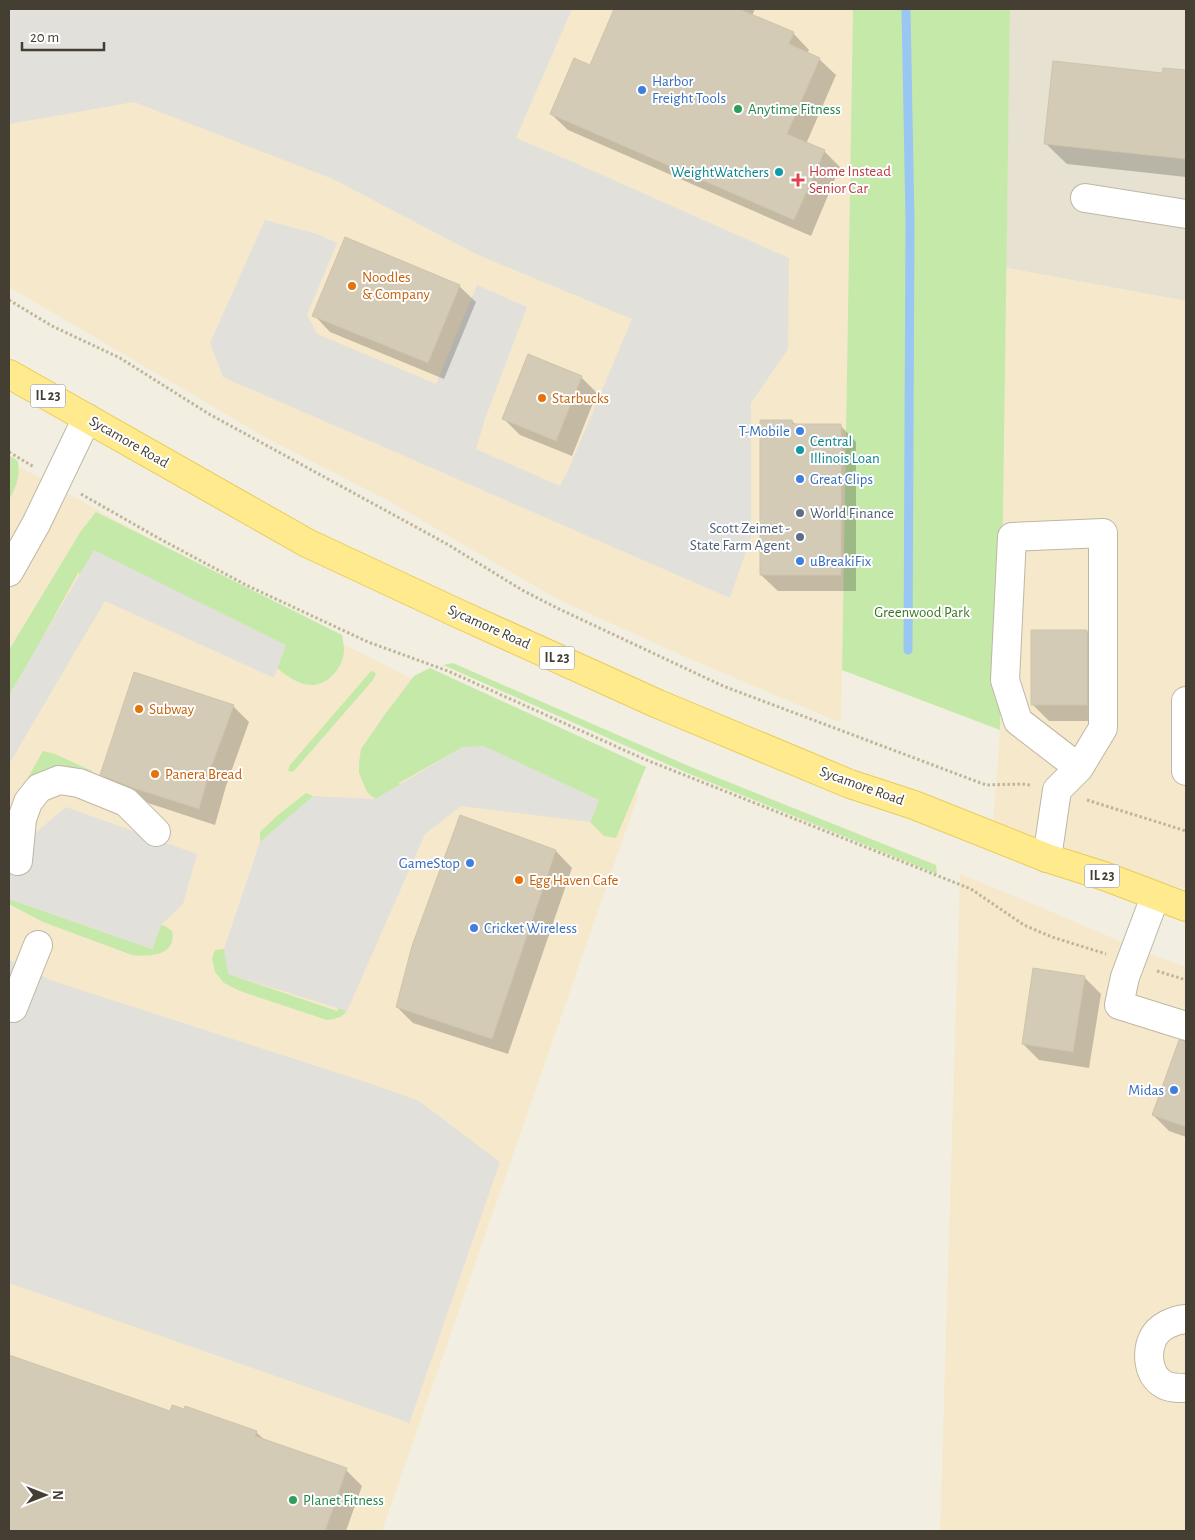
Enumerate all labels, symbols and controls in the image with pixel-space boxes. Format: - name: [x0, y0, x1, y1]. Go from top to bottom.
- scale bar: [22, 20, 105, 52]
- text: 20 m: [30, 30, 59, 45]
- place label: Harbor Freight Tools: [652, 74, 726, 106]
- marker: Harbor Freight Tools: [636, 84, 648, 96]
- place label: Anytime Fitness: [748, 102, 841, 117]
- marker: Anytime Fitness: [732, 103, 744, 115]
- place label: Home Instead Senior Car: [809, 164, 891, 196]
- place label: WeightWatchers: [671, 165, 769, 180]
- marker: WeightWatchers: [773, 166, 785, 178]
- marker: Home Instead Senior Car: [791, 173, 805, 187]
- place label: Noodles & Company: [362, 270, 430, 302]
- marker: Noodles & Company: [346, 280, 358, 292]
- road number: IL 23: [30, 384, 66, 408]
- place label: Starbucks: [552, 391, 609, 406]
- marker: Starbucks: [536, 392, 548, 404]
- street label: Sycamore Road: [87, 413, 171, 471]
- place label: T-Mobile: [739, 424, 790, 439]
- marker: T-Mobile: [794, 425, 806, 437]
- place label: Central Illinois Loan: [810, 434, 880, 466]
- marker: Central Illinois Loan: [794, 444, 806, 456]
- place label: Great Clips: [810, 472, 873, 487]
- marker: Great Clips: [794, 473, 806, 485]
- place label: World Finance: [810, 506, 894, 521]
- marker: World Finance: [794, 507, 806, 519]
- place label: Scott Zeimet - State Farm Agent: [690, 521, 790, 553]
- marker: Scott Zeimet - State Farm Agent: [794, 531, 806, 543]
- place label: uBreakiFix: [810, 554, 872, 569]
- marker: uBreakiFix: [794, 555, 806, 567]
- street label: Sycamore Road: [445, 602, 533, 652]
- park label: Greenwood Park: [874, 605, 970, 620]
- road number: IL 23: [540, 646, 574, 670]
- place label: Subway: [149, 702, 195, 717]
- marker: Subway: [133, 703, 145, 715]
- street label: Sycamore Road: [818, 764, 906, 808]
- place label: Panera Bread: [165, 767, 243, 782]
- marker: Panera Bread: [149, 768, 161, 780]
- place label: GameStop: [399, 856, 460, 871]
- marker: GameStop: [464, 857, 476, 869]
- road number: IL 23: [1084, 864, 1120, 888]
- place label: Egg Haven Cafe: [529, 873, 619, 888]
- marker: Egg Haven Cafe: [513, 874, 525, 886]
- place label: Cricket Wireless: [484, 921, 577, 936]
- marker: Cricket Wireless: [468, 922, 480, 934]
- place label: Midas: [1128, 1083, 1164, 1098]
- marker: Midas: [1168, 1084, 1180, 1096]
- north arrow: [20, 1470, 70, 1520]
- text: N: [50, 1490, 64, 1500]
- place label: Planet Fitness: [303, 1493, 384, 1508]
- marker: Planet Fitness: [287, 1494, 299, 1506]

